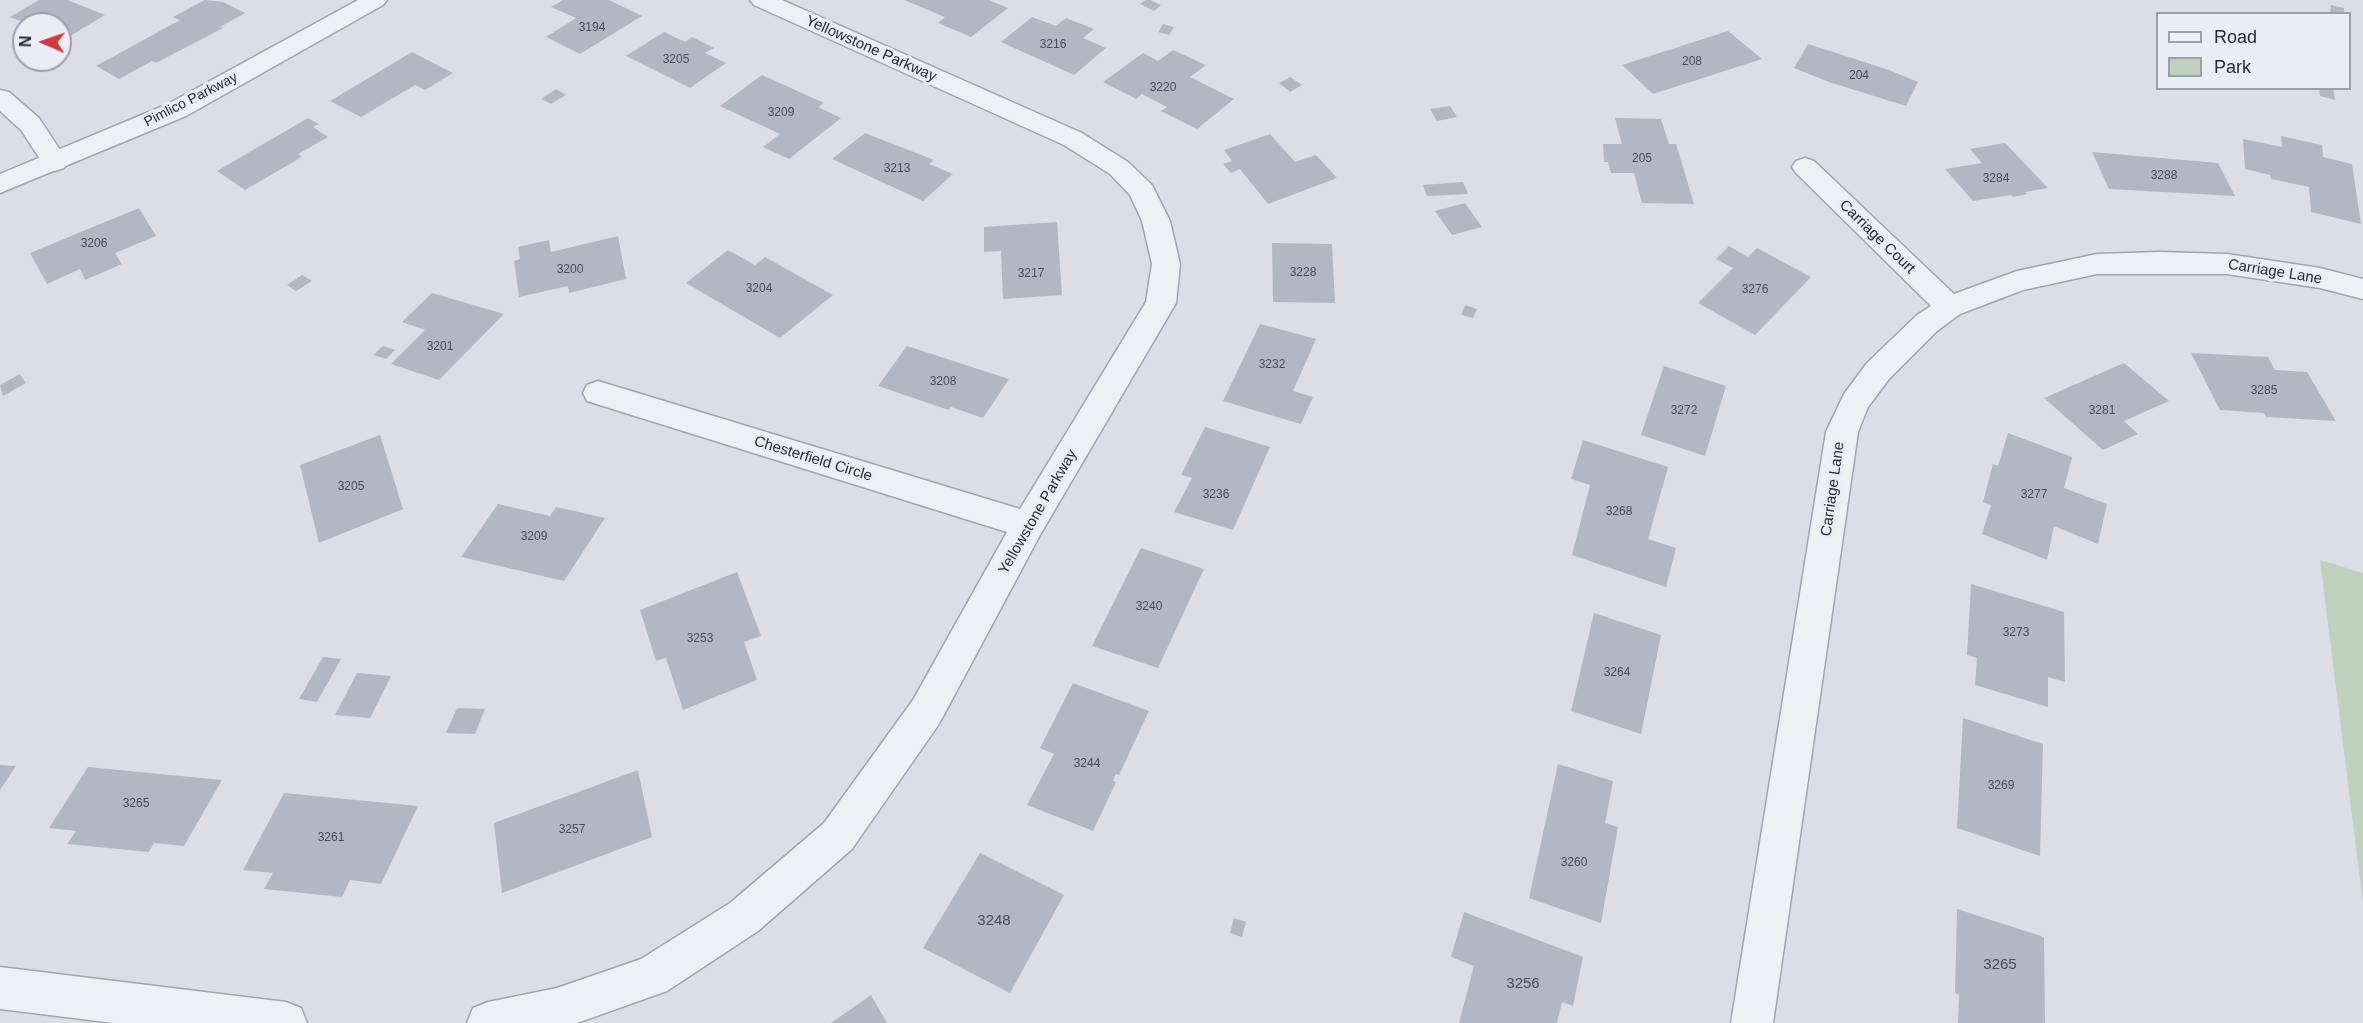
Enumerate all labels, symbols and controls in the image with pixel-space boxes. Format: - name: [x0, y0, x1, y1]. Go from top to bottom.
- north arrow: [12, 12, 72, 72]
- street label: Yellowstone Parkway: [803, 12, 939, 86]
- legend: [2156, 12, 2351, 90]
- house number: 3194: [579, 21, 605, 35]
- text: Road: [2214, 27, 2257, 47]
- text: N: [17, 35, 34, 47]
- house number: 3216: [1040, 38, 1066, 52]
- house number: 3205: [663, 53, 689, 67]
- house number: 208: [1682, 55, 1702, 69]
- text: Park: [2214, 57, 2251, 77]
- street label: Pimlico Parkway: [141, 69, 241, 131]
- house number: 204: [1849, 69, 1869, 83]
- house number: 3220: [1150, 81, 1176, 95]
- house number: 3209: [768, 106, 794, 120]
- house number: 205: [1632, 152, 1652, 166]
- house number: 3213: [884, 162, 910, 176]
- house number: 3288: [2151, 169, 2177, 183]
- house number: 3284: [1983, 172, 2009, 186]
- street label: Carriage Court: [1835, 196, 1919, 278]
- house number: 3206: [81, 237, 107, 251]
- street label: Carriage Lane: [2227, 256, 2323, 288]
- house number: 3200: [557, 263, 583, 277]
- house number: 3228: [1290, 266, 1316, 280]
- house number: 3217: [1018, 267, 1044, 281]
- house number: 3204: [746, 282, 772, 296]
- house number: 3276: [1742, 283, 1768, 297]
- house number: 3201: [427, 340, 453, 354]
- house number: 3232: [1259, 358, 1285, 372]
- house number: 3208: [930, 375, 956, 389]
- house number: 3285: [2251, 384, 2277, 398]
- house number: 3272: [1671, 404, 1697, 418]
- house number: 3281: [2089, 404, 2115, 418]
- street label: Chesterfield Circle: [752, 432, 874, 486]
- street label: Carriage Lane: [1817, 441, 1849, 537]
- street label: Yellowstone Parkway: [995, 446, 1081, 578]
- house number: 3205: [338, 480, 364, 494]
- house number: 3236: [1203, 488, 1229, 502]
- house number: 3277: [2021, 488, 2047, 502]
- house number: 3268: [1606, 505, 1632, 519]
- house number: 3209: [521, 530, 547, 544]
- house number: 3240: [1136, 600, 1162, 614]
- house number: 3273: [2003, 626, 2029, 640]
- house number: 3253: [687, 632, 713, 646]
- house number: 3264: [1604, 666, 1630, 680]
- house number: 3244: [1074, 757, 1100, 771]
- house number: 3269: [1988, 779, 2014, 793]
- house number: 3265: [123, 797, 149, 811]
- house number: 3257: [559, 823, 585, 837]
- house number: 3261: [318, 831, 344, 845]
- house number: 3260: [1561, 856, 1587, 870]
- house number: 3248: [977, 912, 1011, 930]
- house number: 3265: [1983, 956, 2017, 974]
- house number: 3256: [1506, 975, 1540, 993]

